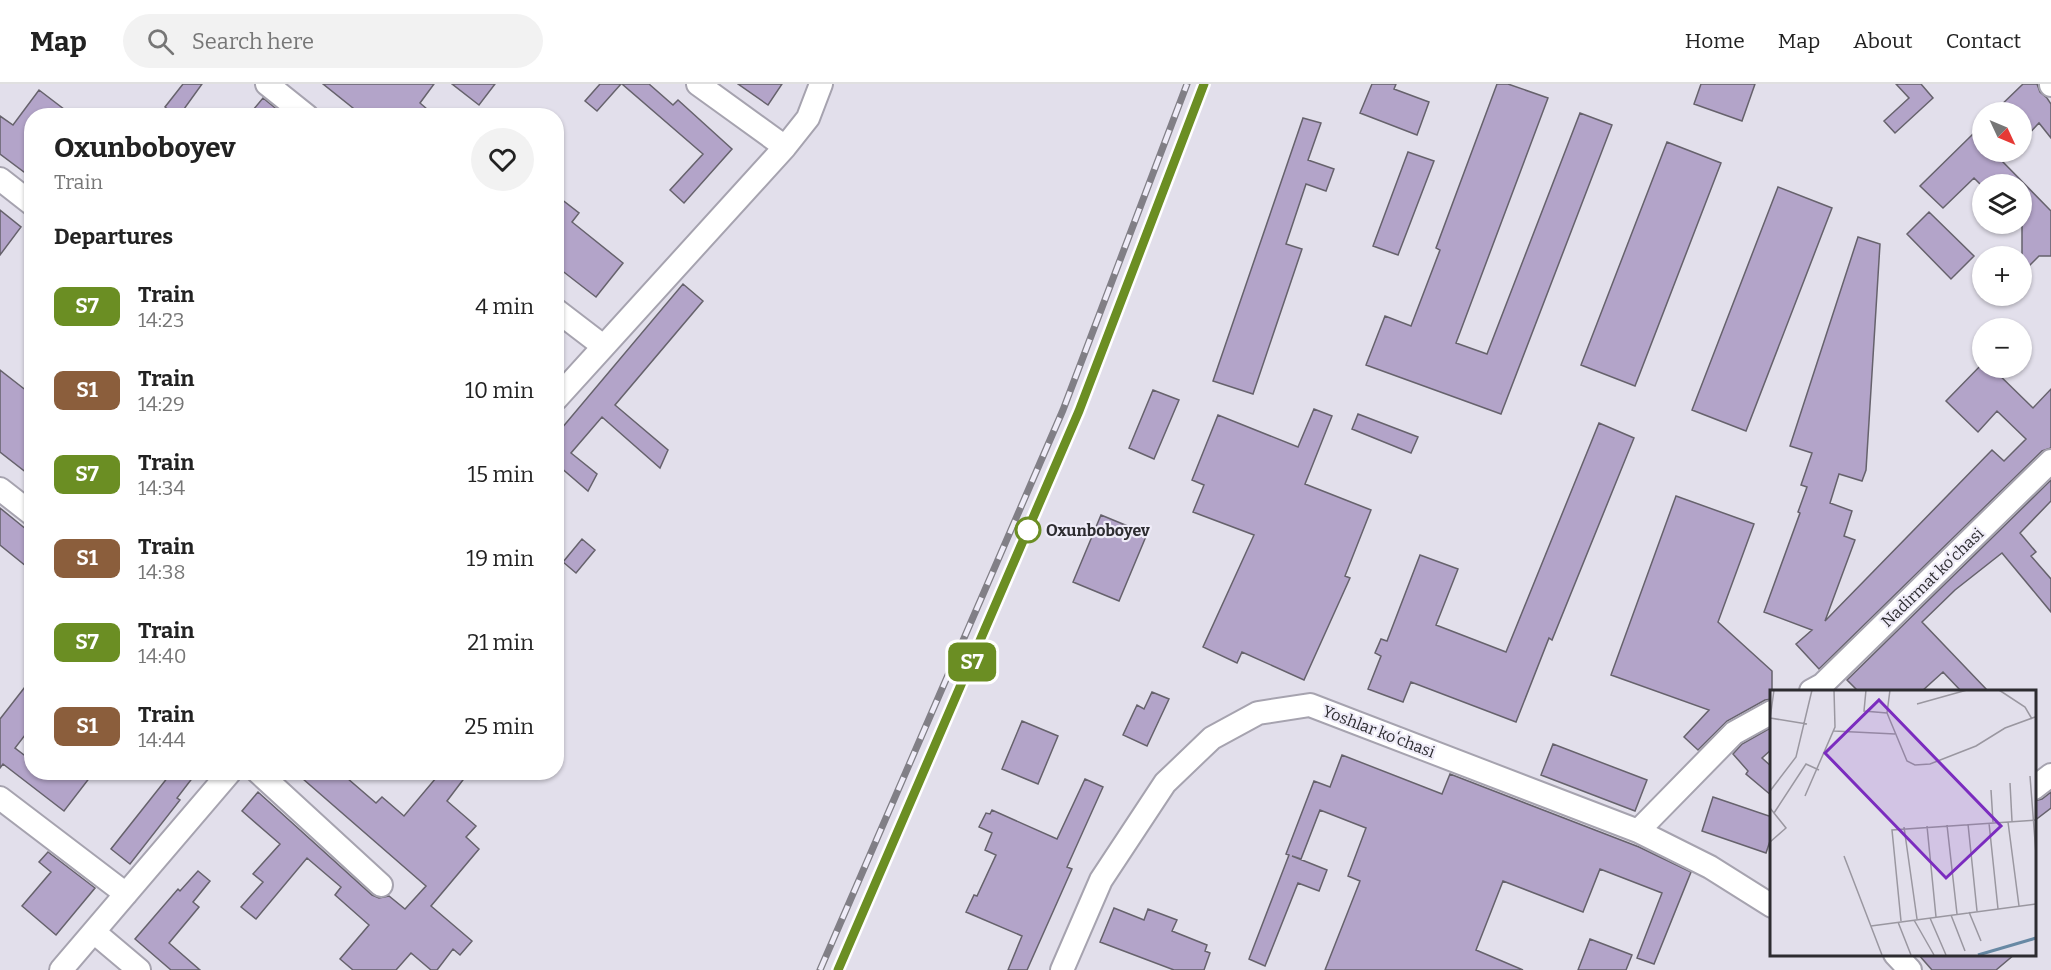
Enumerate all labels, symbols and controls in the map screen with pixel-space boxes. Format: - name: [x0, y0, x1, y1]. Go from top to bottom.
- search box: [123, 14, 543, 68]
- text: Map: [30, 25, 87, 58]
- icon: search: [144, 25, 177, 58]
- text: Search here: [192, 28, 314, 55]
- text: Home: [1685, 28, 1745, 54]
- text: Map: [1778, 28, 1820, 54]
- text: About: [1853, 28, 1913, 54]
- text: Contact: [1946, 28, 2021, 54]
- north arrow: [1972, 102, 2032, 162]
- map controls: [1972, 102, 2032, 378]
- button: heart: [471, 128, 534, 191]
- text: Oxunboboyev: [54, 131, 236, 164]
- text: Train: [54, 170, 103, 194]
- button: layers: [1972, 174, 2032, 234]
- text: Departures: [54, 223, 173, 250]
- button: +: [1972, 246, 2032, 306]
- text: Train: [138, 281, 194, 308]
- text: S7: [75, 293, 99, 319]
- text: 4 min: [475, 293, 534, 320]
- text: 14:23: [138, 308, 184, 332]
- button: −: [1972, 318, 2032, 378]
- text: Train: [138, 365, 194, 392]
- text: S1: [76, 377, 98, 403]
- text: 10 min: [465, 377, 534, 404]
- text: 14:29: [138, 392, 185, 416]
- text: Train: [138, 449, 194, 476]
- text: S7: [75, 461, 99, 487]
- text: 15 min: [467, 461, 534, 488]
- text: 14:34: [138, 476, 185, 500]
- marker: Oxunboboyev: [1015, 517, 1041, 543]
- place label: Oxunboboyev: [1046, 521, 1150, 540]
- street label: Nadirmat koʻchasi: [1877, 524, 1988, 631]
- text: Train: [138, 533, 194, 560]
- text: S1: [76, 545, 98, 571]
- text: 19 min: [466, 545, 534, 572]
- text: 14:38: [138, 560, 185, 584]
- text: Train: [138, 617, 194, 644]
- text: S7: [75, 629, 99, 655]
- text: 21 min: [467, 629, 534, 656]
- line badge: S7: [945, 642, 999, 682]
- text: 14:40: [138, 644, 187, 668]
- text: S7: [960, 649, 984, 675]
- inset map: [1770, 690, 2036, 955]
- text: Train: [138, 701, 194, 728]
- street label: Yoshlar koʻchasi: [1320, 701, 1438, 762]
- text: S1: [76, 713, 98, 739]
- text: 25 min: [464, 713, 534, 740]
- text: 14:44: [138, 728, 185, 752]

